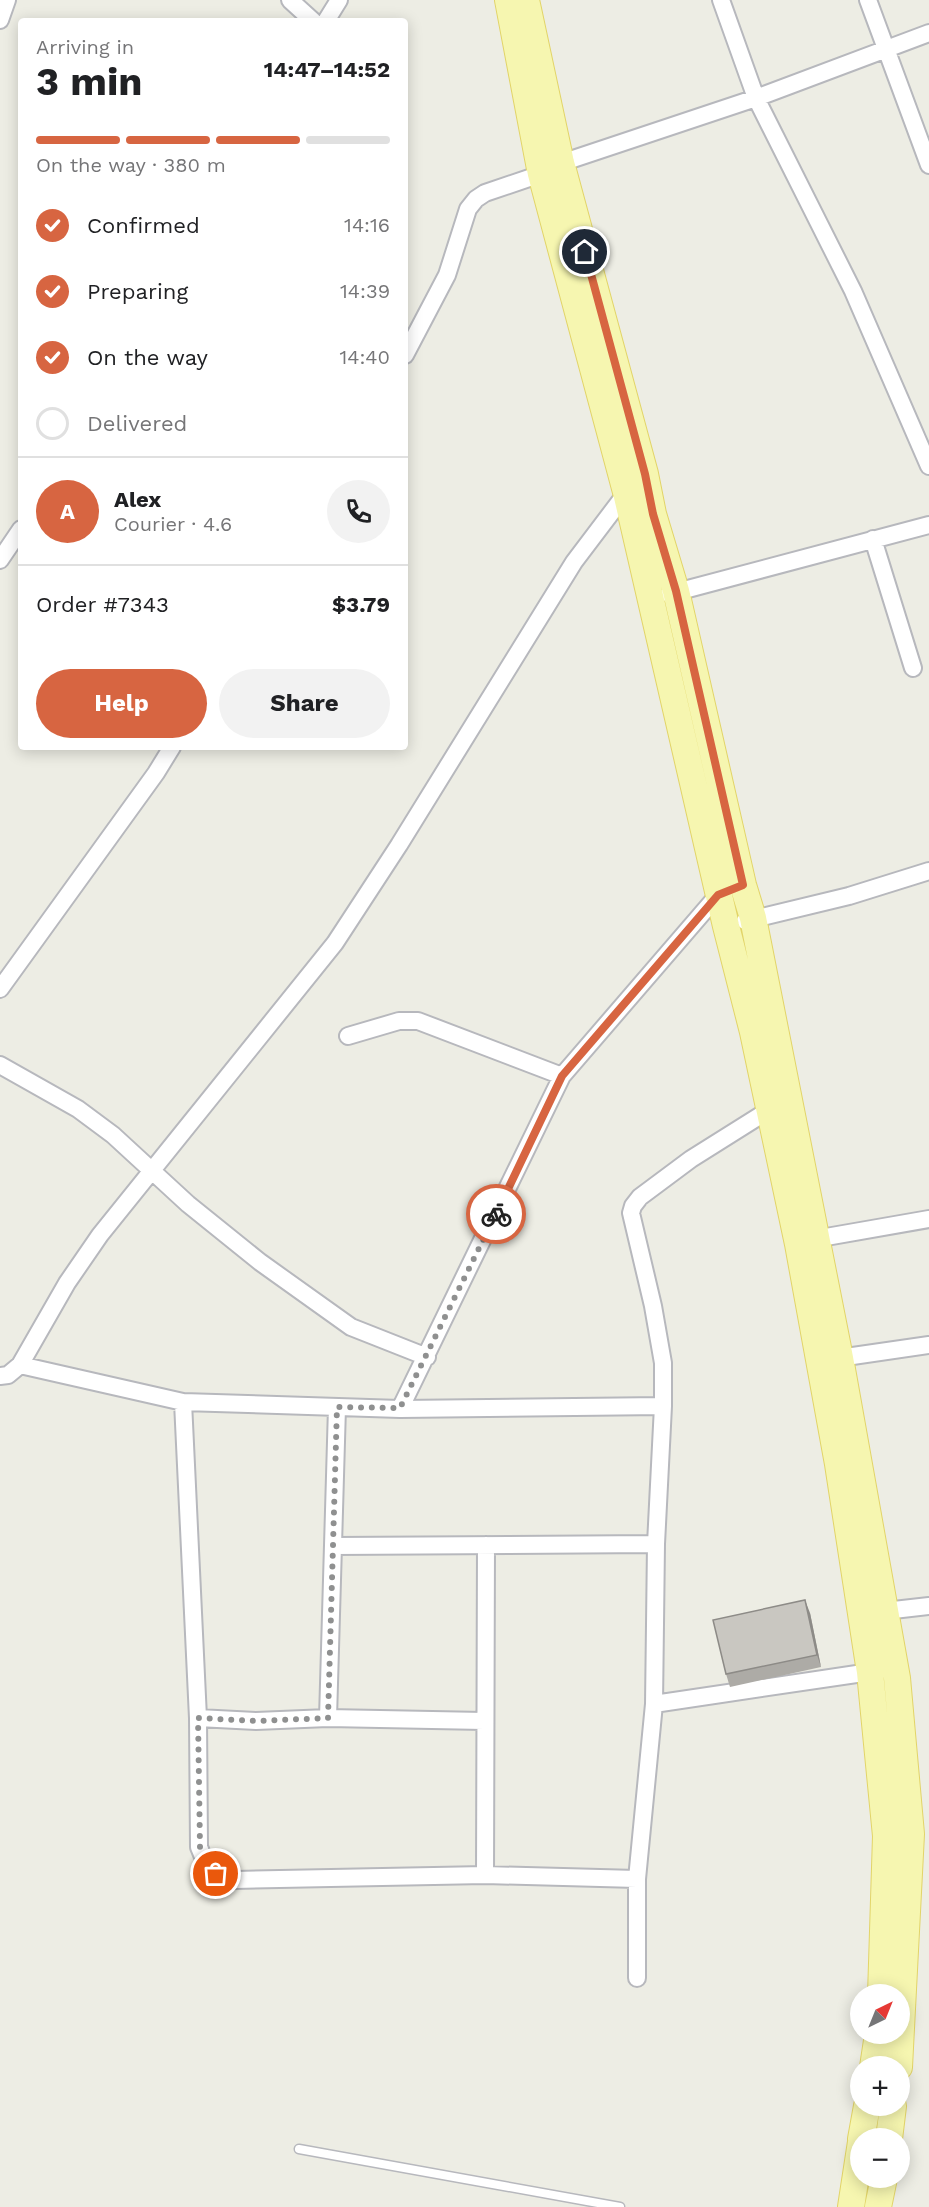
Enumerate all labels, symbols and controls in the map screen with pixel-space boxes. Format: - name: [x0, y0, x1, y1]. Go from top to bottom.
- text: Arriving in: [36, 35, 134, 59]
- text: 14:47–14:52: [264, 57, 390, 82]
- text: 3 min: [36, 59, 143, 104]
- text: On the way · 380 m: [36, 153, 226, 177]
- icon: check: [36, 209, 69, 242]
- text: Confirmed: [87, 213, 200, 238]
- text: 14:16: [344, 213, 390, 237]
- pin: [559, 226, 610, 277]
- icon: home: [568, 235, 601, 268]
- icon: check: [36, 275, 69, 308]
- text: Preparing: [87, 279, 188, 304]
- text: 14:39: [340, 279, 390, 303]
- icon: check: [36, 341, 69, 374]
- text: On the way: [87, 345, 208, 370]
- text: 14:40: [339, 345, 390, 369]
- text: Delivered: [87, 411, 187, 436]
- button: phone: [327, 480, 390, 543]
- text: Alex: [114, 487, 161, 512]
- text: A: [60, 499, 75, 524]
- text: Courier · 4.6: [114, 512, 232, 536]
- text: Order #7343: [36, 592, 169, 617]
- text: $3.79: [332, 592, 390, 617]
- button: Help: [36, 669, 207, 738]
- button: Share: [219, 669, 390, 738]
- courier: [466, 1184, 526, 1244]
- icon: bike: [480, 1198, 513, 1231]
- pin: [190, 1848, 241, 1899]
- icon: bag: [199, 1857, 232, 1890]
- north arrow: [850, 1984, 910, 2044]
- map controls: [850, 1984, 910, 2188]
- button: +: [850, 2056, 910, 2116]
- button: −: [850, 2128, 910, 2188]

